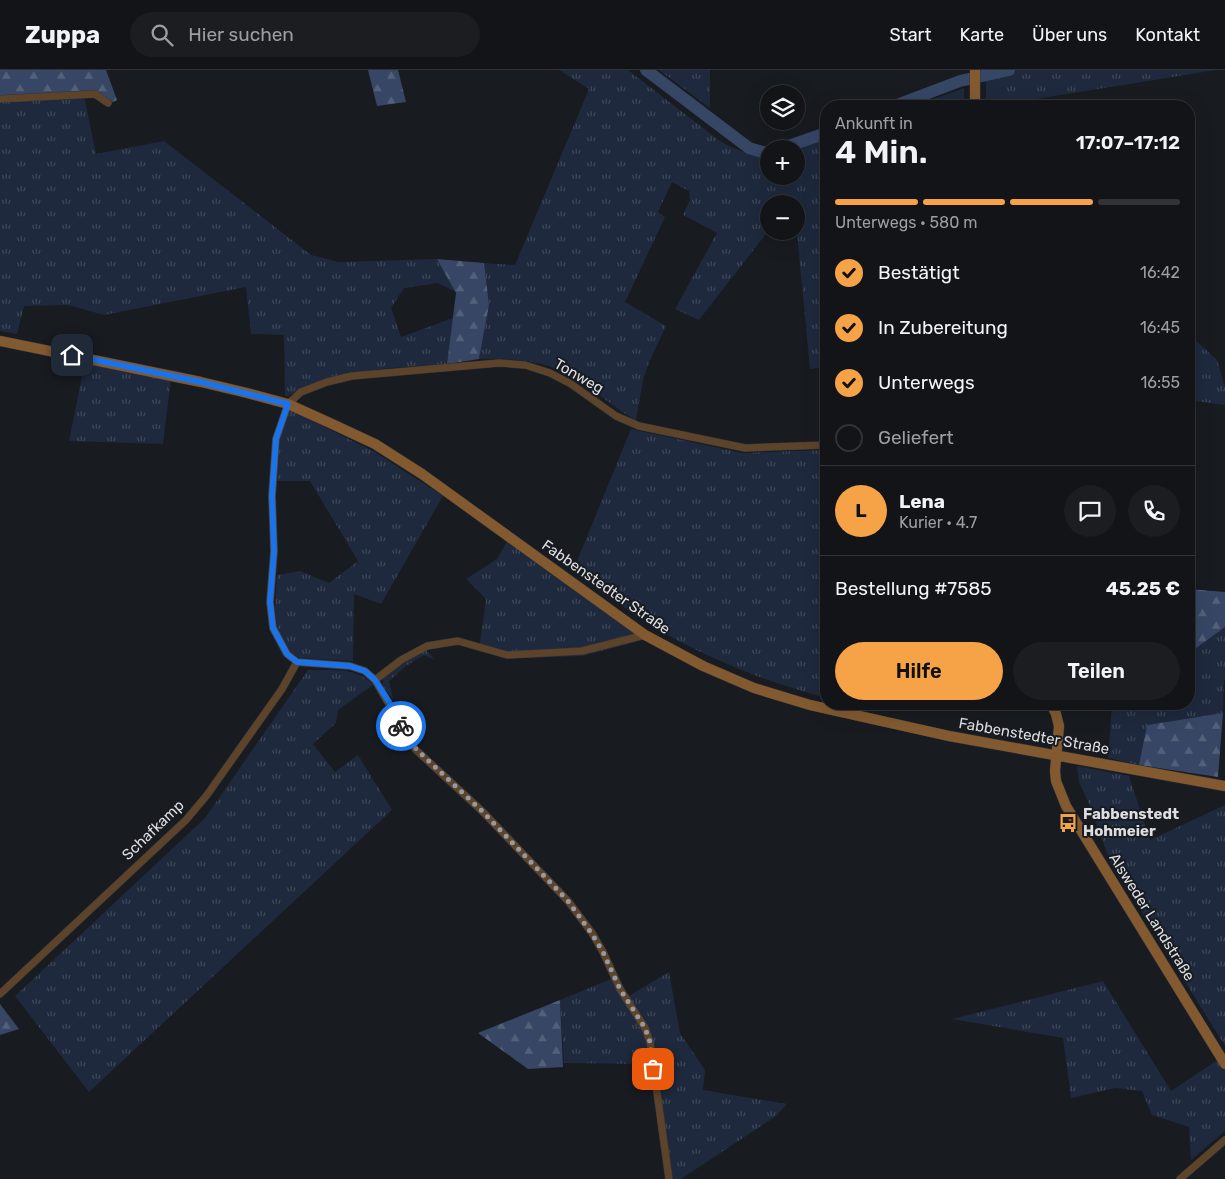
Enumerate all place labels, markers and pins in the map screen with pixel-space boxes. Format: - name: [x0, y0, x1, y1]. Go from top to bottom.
- pin: [51, 334, 93, 376]
- place label: Fabbenstedt Hohmeier: [1083, 805, 1179, 840]
- bus stop icon: Fabbenstedt Hohmeier: [1057, 812, 1079, 834]
- pin: [632, 1048, 674, 1090]

